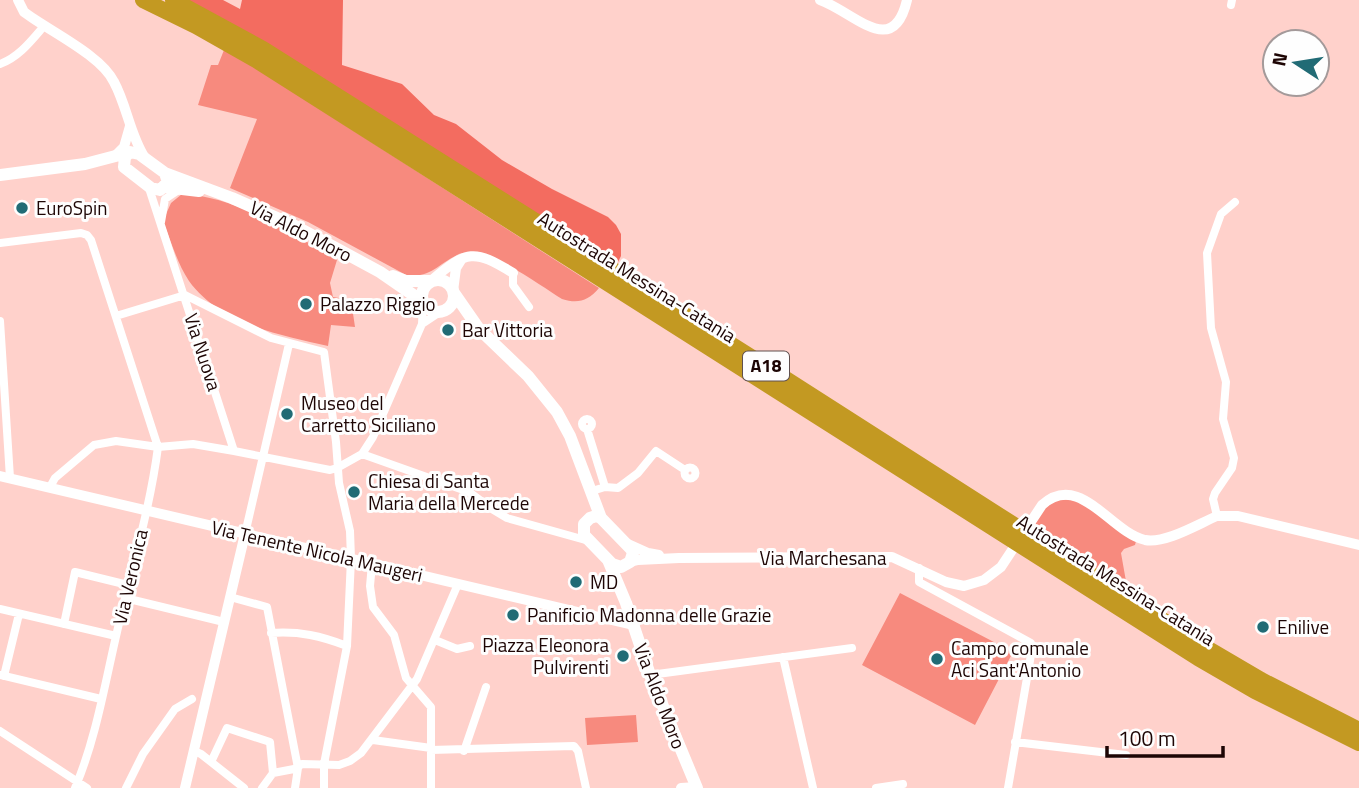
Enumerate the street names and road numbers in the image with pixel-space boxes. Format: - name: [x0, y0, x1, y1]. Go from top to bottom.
- street label: Via Aldo Moro: [245, 192, 357, 269]
- street label: Autostrada Messina-Catania: [533, 204, 742, 350]
- street label: Via Nuova: [177, 309, 230, 395]
- road number: A18: [743, 352, 789, 380]
- street label: Autostrada Messina-Catania: [1012, 507, 1221, 653]
- street label: Via Tenente Nicola Maugeri: [209, 512, 426, 589]
- street label: Via Veronica: [104, 526, 155, 628]
- street label: Via Marchesana: [760, 543, 887, 572]
- street label: Via Aldo Moro: [627, 639, 694, 753]

